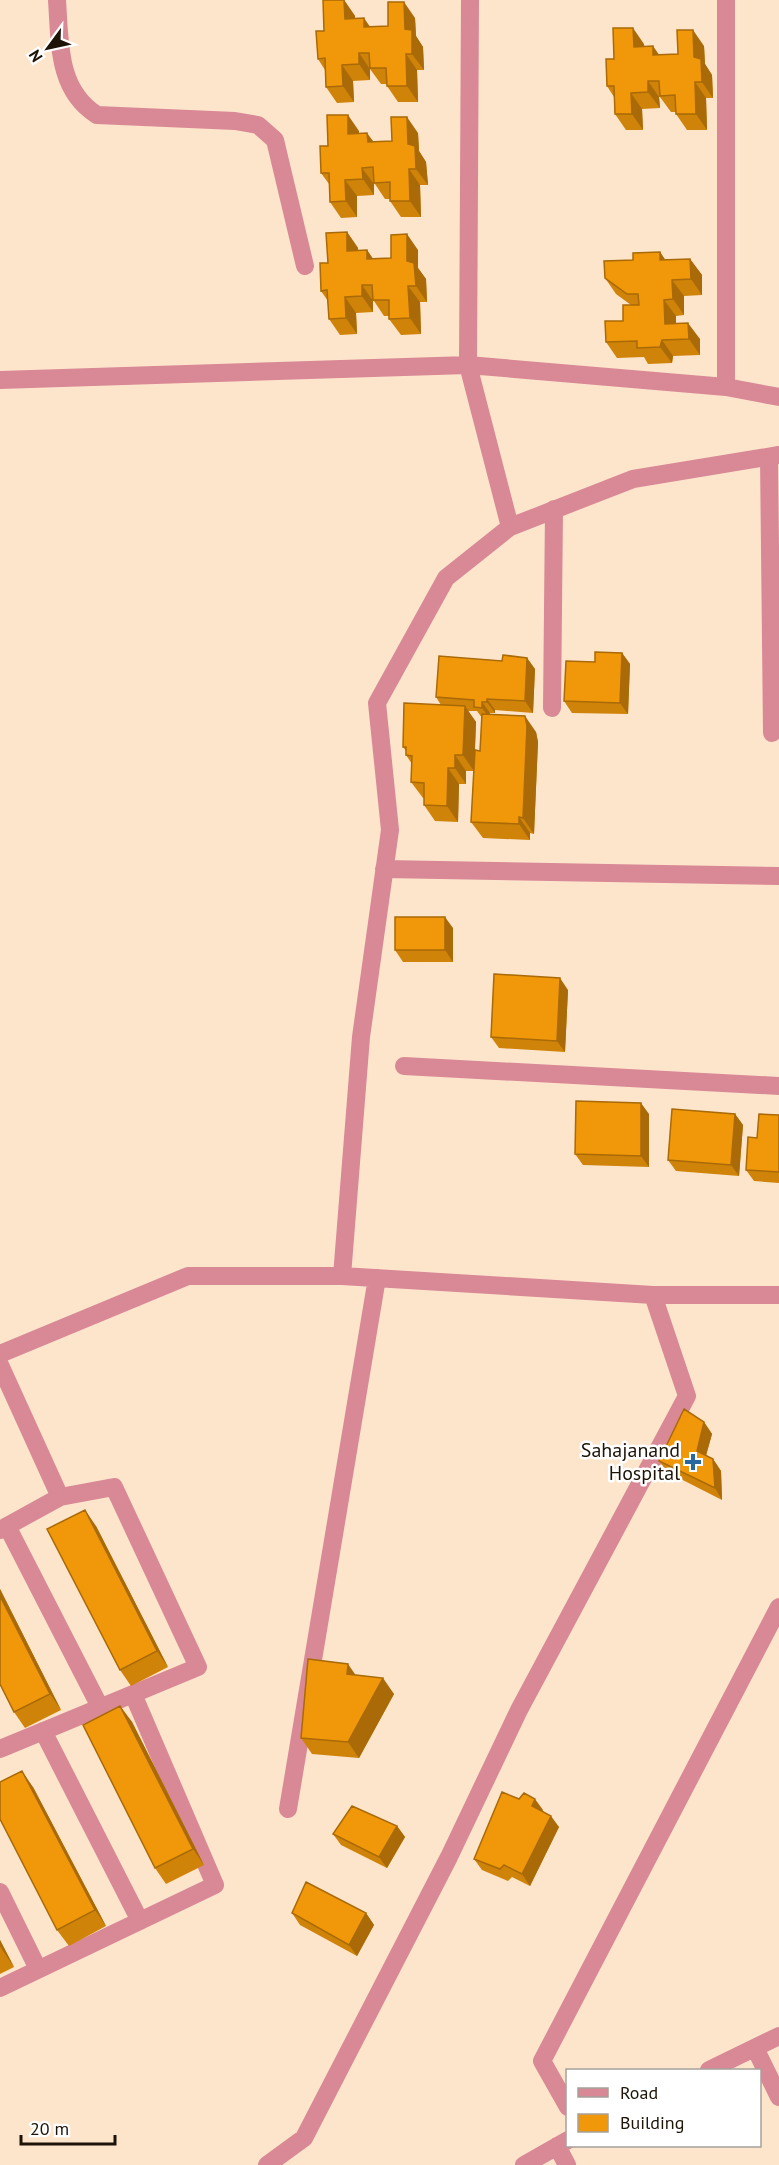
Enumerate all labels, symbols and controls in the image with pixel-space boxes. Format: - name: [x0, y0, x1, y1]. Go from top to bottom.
- north arrow: [18, 18, 78, 78]
- text: N: [24, 46, 47, 66]
- place label: Sahajanand Hospital: [581, 1437, 680, 1486]
- marker: Sahajanand Hospital: [684, 1453, 702, 1471]
- legend: [566, 2069, 761, 2147]
- text: Road: [620, 2081, 658, 2104]
- scale bar: [21, 2108, 116, 2146]
- text: Building: [620, 2111, 684, 2134]
- text: 20 m: [30, 2117, 69, 2140]

